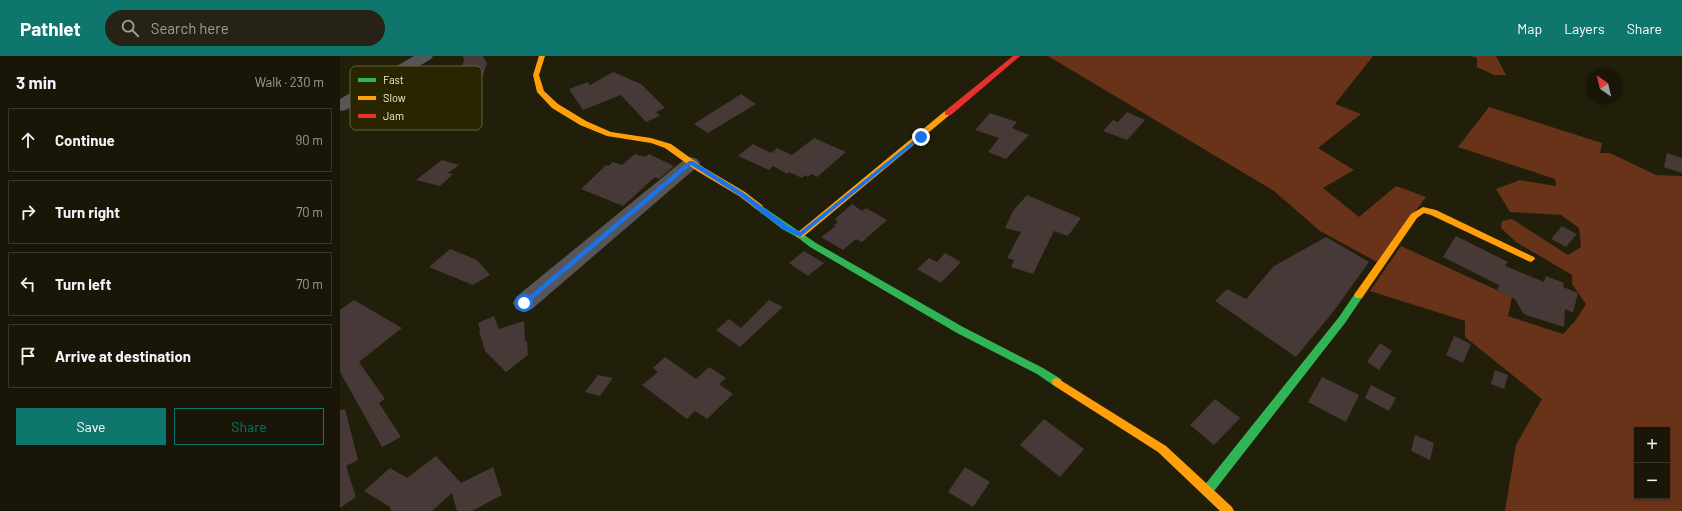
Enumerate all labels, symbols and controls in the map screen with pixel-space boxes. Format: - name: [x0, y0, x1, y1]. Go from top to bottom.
- search box: [105, 10, 385, 46]
- text: Pathlet: [20, 17, 81, 40]
- icon: search: [119, 17, 141, 39]
- text: Search here: [151, 19, 229, 37]
- text: Map: [1517, 20, 1542, 37]
- text: Layers: [1564, 20, 1605, 37]
- text: Share: [1627, 20, 1662, 37]
- legend: [350, 66, 482, 130]
- north arrow: [1586, 68, 1622, 104]
- text: 3 min: [16, 72, 56, 92]
- text: Fast: [383, 73, 404, 86]
- text: Walk · 230 m: [255, 74, 324, 90]
- text: Slow: [383, 91, 406, 104]
- text: Jam: [383, 109, 404, 122]
- route end: [912, 128, 930, 146]
- icon: ahead: [17, 129, 39, 151]
- text: Continue: [55, 131, 115, 149]
- text: 90 m: [296, 132, 323, 148]
- icon: right: [17, 201, 39, 223]
- text: Turn right: [55, 203, 120, 221]
- text: 70 m: [296, 204, 323, 220]
- icon: left: [17, 273, 39, 295]
- text: Turn left: [55, 275, 111, 293]
- text: 70 m: [296, 276, 323, 292]
- route start: [515, 294, 533, 312]
- icon: arrive: [17, 345, 39, 367]
- text: Arrive at destination: [55, 347, 191, 365]
- button: Save: [16, 408, 166, 445]
- button: Share: [174, 408, 324, 445]
- map controls: [1634, 427, 1670, 499]
- button: +: [1634, 427, 1670, 463]
- button: −: [1634, 463, 1670, 499]

